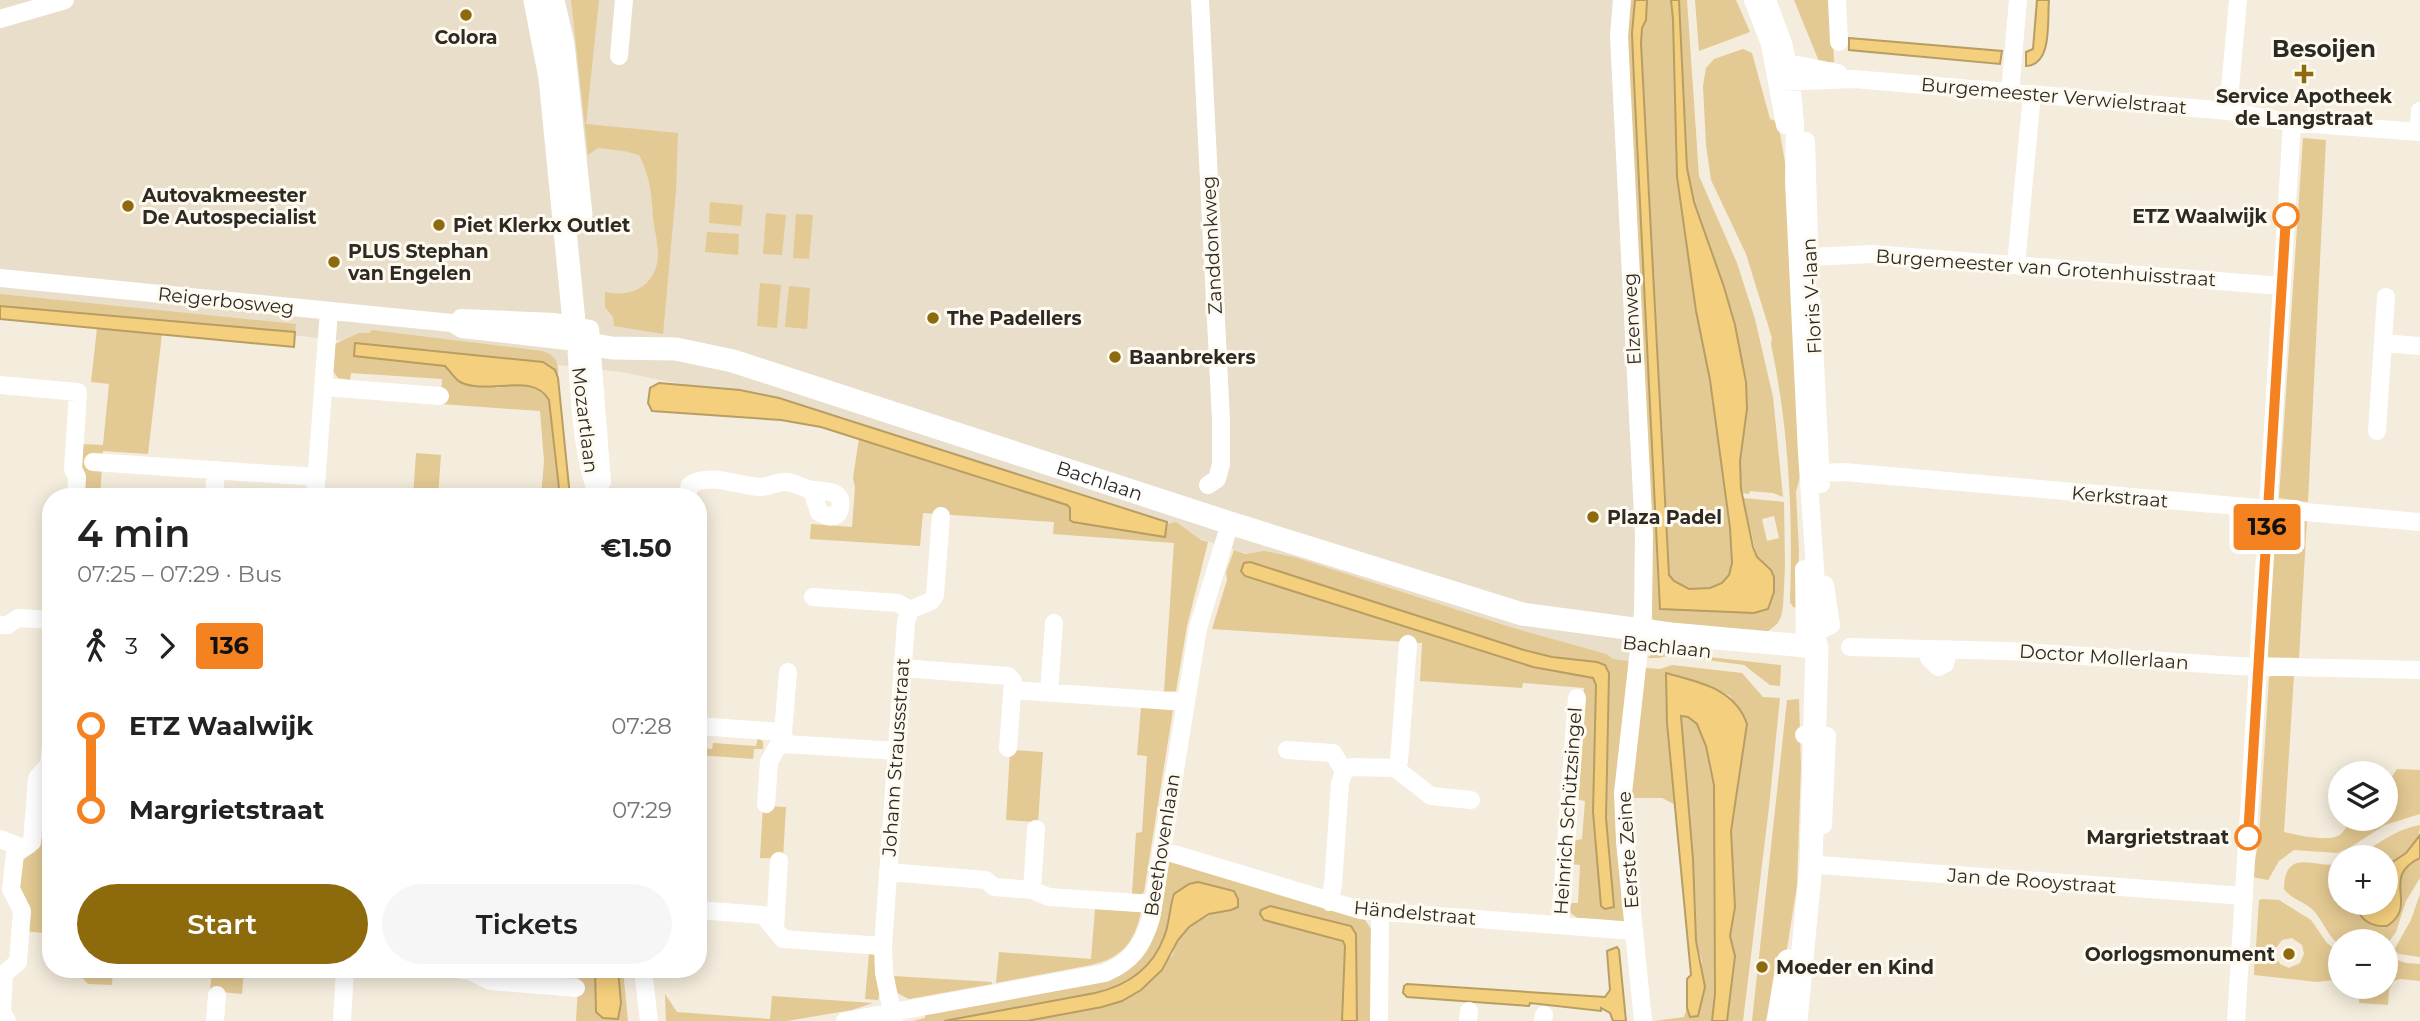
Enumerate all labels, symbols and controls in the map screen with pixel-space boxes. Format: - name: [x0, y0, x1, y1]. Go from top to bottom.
- marker: Colora: [458, 7, 474, 23]
- place label: Colora: [434, 26, 498, 49]
- district label: Besoijen: [2272, 35, 2376, 63]
- marker: Service Apotheek de Langstraat: [2296, 66, 2312, 82]
- street label: Burgemeester Verwielstraat: [1920, 73, 2188, 119]
- place label: Service Apotheek de Langstraat: [2216, 85, 2393, 130]
- street label: Zanddonkweg: [1197, 175, 1227, 315]
- place label: Autovakmeester De Autospecialist: [141, 184, 316, 229]
- marker: Autovakmeester De Autospecialist: [120, 198, 136, 214]
- marker: ETZ Waalwijk: [2273, 203, 2299, 229]
- place label: ETZ Waalwijk: [2132, 205, 2268, 228]
- place label: Piet Klerkx Outlet: [453, 214, 630, 237]
- marker: Piet Klerkx Outlet: [431, 217, 447, 233]
- street label: Floris V-laan: [1797, 237, 1827, 355]
- place label: PLUS Stephan van Engelen: [347, 240, 489, 285]
- street label: Burgemeester van Grotenhuisstraat: [1875, 245, 2217, 291]
- marker: PLUS Stephan van Engelen: [326, 254, 342, 270]
- street label: Elzenweg: [1618, 272, 1646, 366]
- street label: Reigerbosweg: [157, 282, 295, 320]
- place label: The Padellers: [947, 307, 1082, 330]
- marker: The Padellers: [925, 310, 941, 326]
- place label: Baanbrekers: [1129, 346, 1256, 369]
- marker: Baanbrekers: [1107, 349, 1123, 365]
- street label: Mozartlaan: [567, 366, 603, 474]
- street label: Bachlaan: [1053, 456, 1146, 505]
- street label: Kerkstraat: [2071, 481, 2170, 513]
- line badge: 136: [2227, 504, 2307, 550]
- place label: Plaza Padel: [1607, 506, 1722, 529]
- marker: Plaza Padel: [1585, 509, 1601, 525]
- text: 4 min: [77, 510, 190, 557]
- text: 136: [2248, 512, 2286, 541]
- text: €1.50: [601, 532, 672, 564]
- text: 07:25 – 07:29 · Bus: [77, 560, 282, 588]
- icon: walk: [77, 627, 115, 665]
- icon: forward: [148, 627, 186, 665]
- text: 136: [210, 631, 249, 660]
- street label: Bachlaan: [1621, 631, 1713, 663]
- text: 3: [125, 632, 138, 660]
- street label: Doctor Mollerlaan: [2018, 640, 2190, 674]
- street label: Johann Straussstraat: [878, 657, 914, 858]
- street label: Heinrich Schützsingel: [1549, 706, 1587, 916]
- text: ETZ Waalwijk: [129, 710, 313, 742]
- text: 07:28: [611, 712, 672, 740]
- map controls: [2328, 761, 2398, 999]
- button: layers: [2328, 761, 2398, 831]
- street label: Beethovenlaan: [1139, 772, 1185, 918]
- street label: Eerste Zeine: [1612, 790, 1644, 910]
- text: Margrietstraat: [129, 794, 324, 826]
- text: 07:29: [612, 796, 672, 824]
- marker: Margrietstraat: [2235, 824, 2261, 850]
- place label: Margrietstraat: [2086, 826, 2229, 849]
- button: +: [2328, 845, 2398, 915]
- street label: Jan de Rooystraat: [1946, 864, 2118, 898]
- button: Start: [77, 884, 368, 964]
- button: Tickets: [382, 884, 672, 964]
- street label: Händelstraat: [1353, 896, 1478, 930]
- button: −: [2328, 929, 2398, 999]
- place label: Oorlogsmonument: [2085, 943, 2275, 966]
- marker: Oorlogsmonument: [2281, 946, 2297, 962]
- place label: Moeder en Kind: [1776, 956, 1934, 979]
- marker: Moeder en Kind: [1754, 959, 1770, 975]

